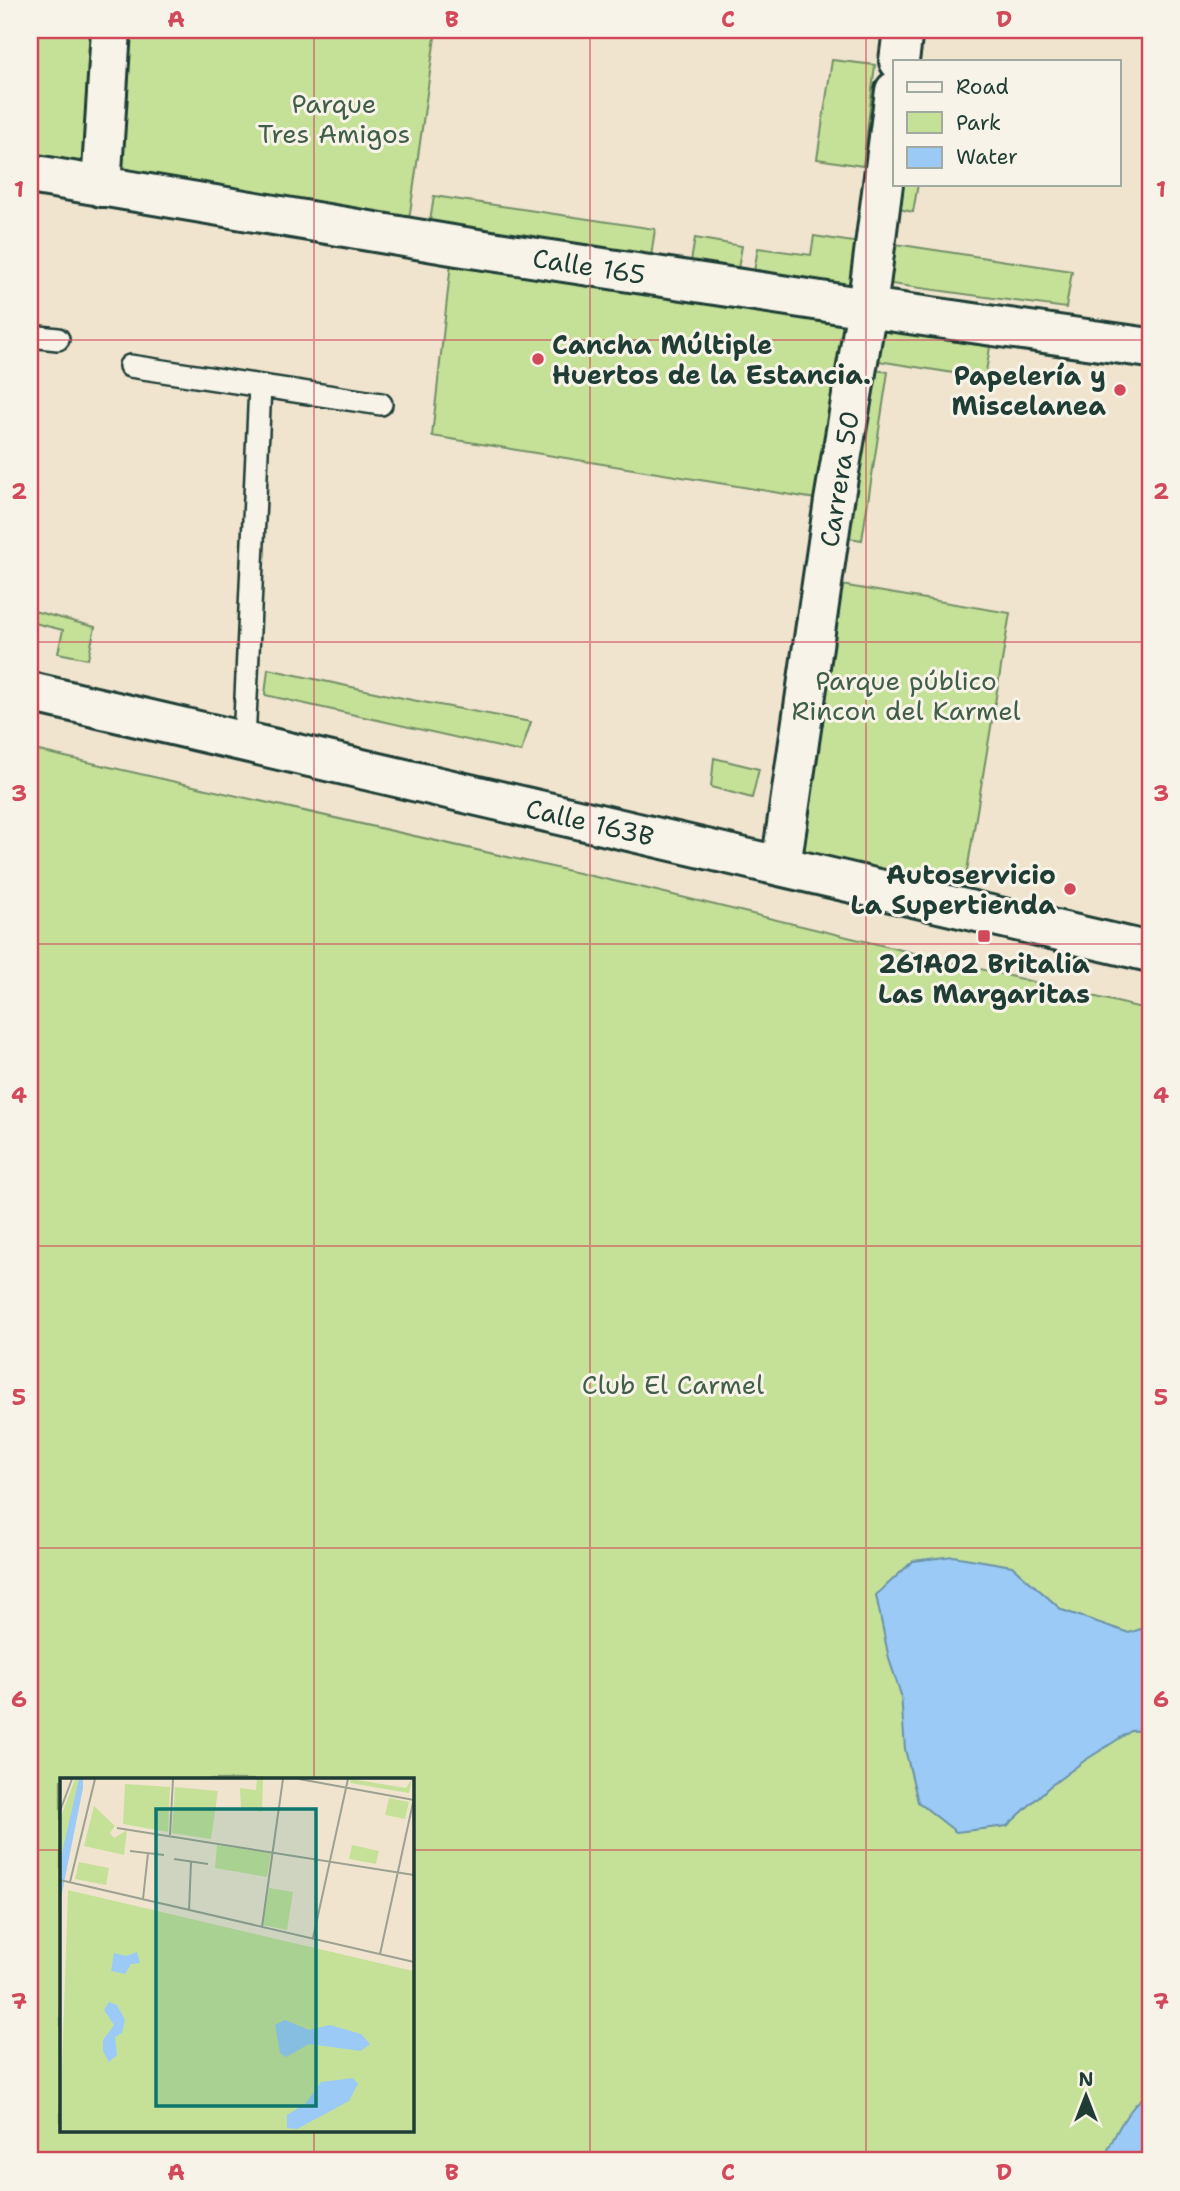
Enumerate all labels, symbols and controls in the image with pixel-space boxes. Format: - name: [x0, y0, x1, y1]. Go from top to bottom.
- text: A: [167, 4, 185, 34]
- text: B: [445, 4, 459, 34]
- text: C: [721, 4, 735, 34]
- text: D: [996, 4, 1012, 34]
- legend: [893, 60, 1120, 186]
- text: Road: [956, 73, 1009, 101]
- park label: Parque Tres Amigos: [258, 86, 410, 151]
- text: Park: [956, 109, 1001, 137]
- text: Water: [956, 143, 1018, 171]
- text: 1: [14, 174, 24, 204]
- text: 1: [1156, 174, 1166, 204]
- street label: Calle 165: [530, 240, 648, 292]
- place label: Cancha Múltiple Huertos de la Estancia.: [552, 327, 871, 392]
- marker: Cancha Múltiple Huertos de la Estancia.: [530, 351, 546, 367]
- place label: Papelería y Miscelanea: [952, 358, 1106, 423]
- marker: Papelería y Miscelanea: [1112, 382, 1128, 398]
- street label: Carrera 50: [811, 408, 867, 550]
- text: 2: [11, 476, 27, 506]
- text: 2: [1153, 476, 1169, 506]
- park label: Parque público Rincon del Karmel: [791, 663, 1021, 728]
- text: 3: [11, 778, 27, 808]
- text: 3: [1153, 778, 1169, 808]
- street label: Calle 163B: [522, 790, 658, 854]
- place label: Autoservicio La Supertienda: [851, 857, 1056, 922]
- marker: Autoservicio La Supertienda: [1062, 881, 1078, 897]
- marker: 261A02 Britalia Las Margaritas: [976, 928, 992, 944]
- place label: 261A02 Britalia Las Margaritas: [878, 946, 1090, 1011]
- text: 4: [11, 1080, 27, 1110]
- text: 4: [1153, 1080, 1169, 1110]
- park label: Club El Carmel: [582, 1367, 764, 1402]
- text: 5: [12, 1382, 26, 1412]
- text: 5: [1154, 1382, 1168, 1412]
- text: 6: [11, 1684, 27, 1714]
- text: 6: [1153, 1684, 1169, 1714]
- inset map: [60, 1778, 413, 2132]
- text: 7: [11, 1986, 27, 2016]
- text: 7: [1153, 1986, 1169, 2016]
- north arrow: [1050, 2062, 1120, 2132]
- text: N: [1078, 2067, 1094, 2092]
- text: A: [167, 2157, 185, 2187]
- text: B: [445, 2157, 459, 2187]
- text: C: [721, 2157, 735, 2187]
- text: D: [996, 2157, 1012, 2187]

